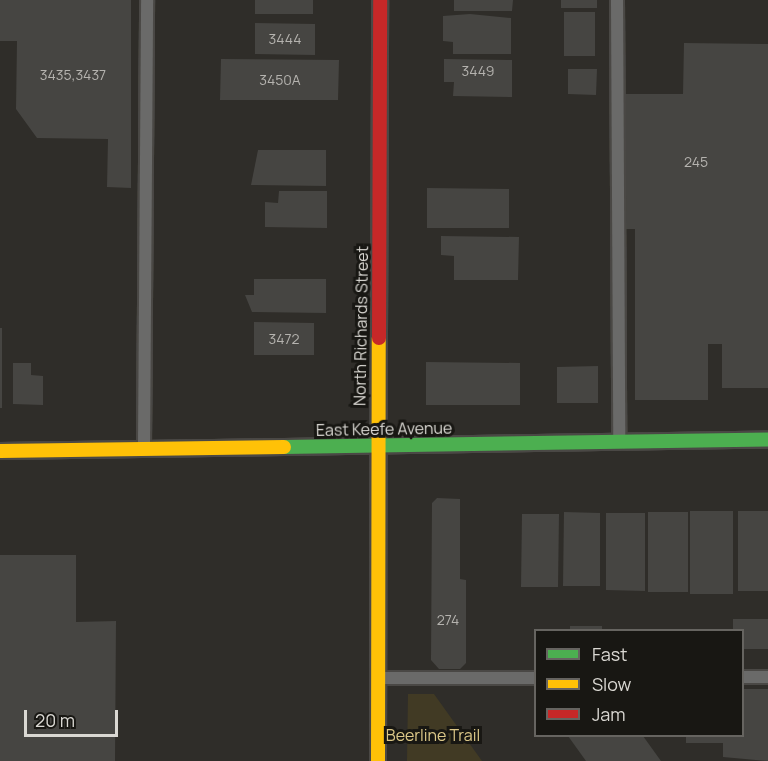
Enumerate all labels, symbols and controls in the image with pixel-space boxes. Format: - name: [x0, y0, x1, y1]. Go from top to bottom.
- house number: 3444: [269, 31, 301, 47]
- house number: 3449: [462, 63, 494, 79]
- house number: 3435,3437: [40, 67, 106, 83]
- house number: 3450A: [259, 72, 301, 88]
- house number: 245: [684, 154, 708, 170]
- street label: North Richards Street: [350, 246, 372, 406]
- house number: 3472: [268, 331, 300, 347]
- street label: East Keefe Avenue: [316, 418, 452, 440]
- house number: 274: [437, 612, 459, 628]
- legend: [534, 629, 744, 737]
- text: Fast: [592, 642, 627, 666]
- text: Slow: [592, 672, 631, 696]
- scale bar: [27, 698, 122, 736]
- text: Jam: [592, 702, 626, 726]
- text: 20 m: [35, 708, 75, 732]
- park label: Beerline Trail: [386, 725, 480, 745]

